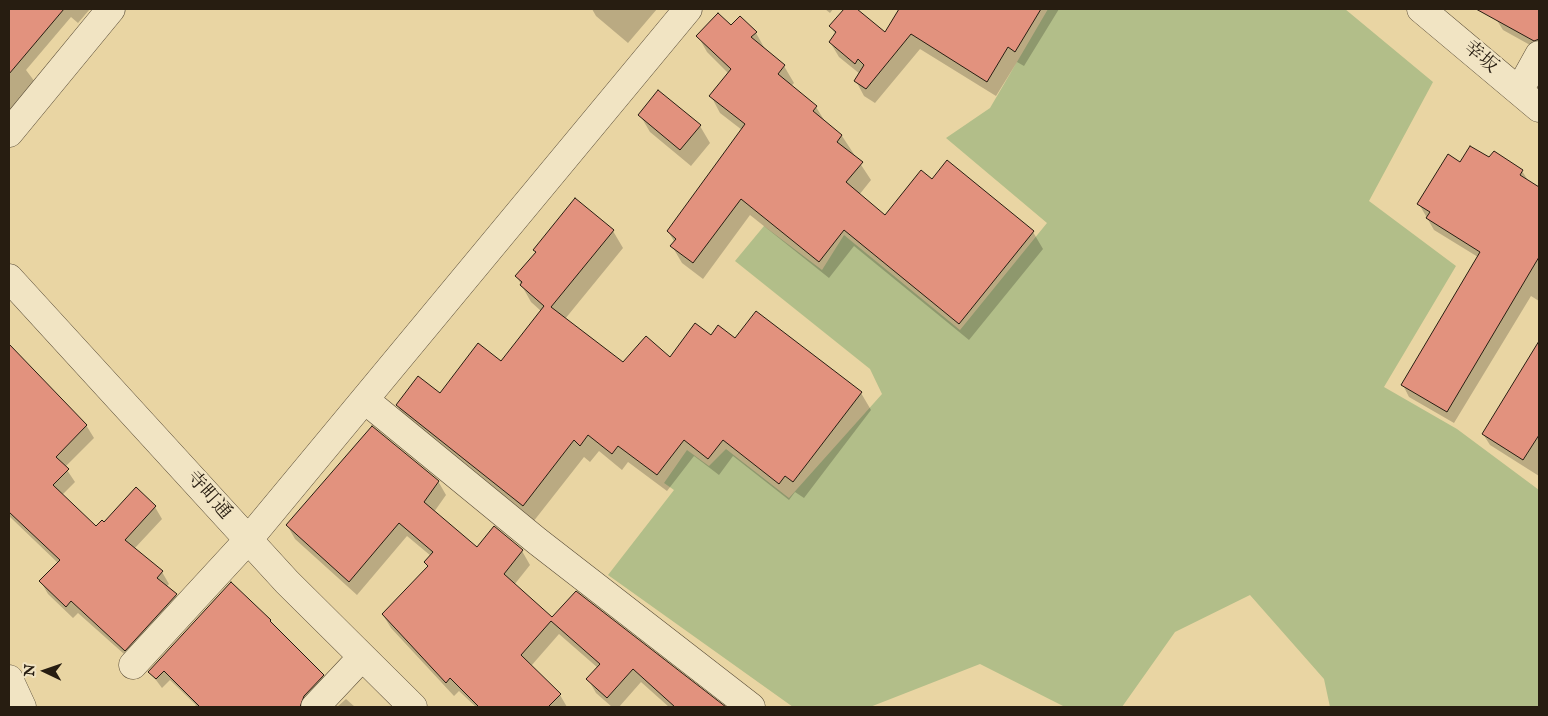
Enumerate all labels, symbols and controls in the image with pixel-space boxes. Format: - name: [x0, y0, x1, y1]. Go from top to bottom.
- street label: 幸坂: [1458, 37, 1502, 79]
- street label: 寺町通: [180, 467, 236, 525]
- north arrow: [20, 646, 70, 696]
- text: N: [21, 664, 39, 677]

